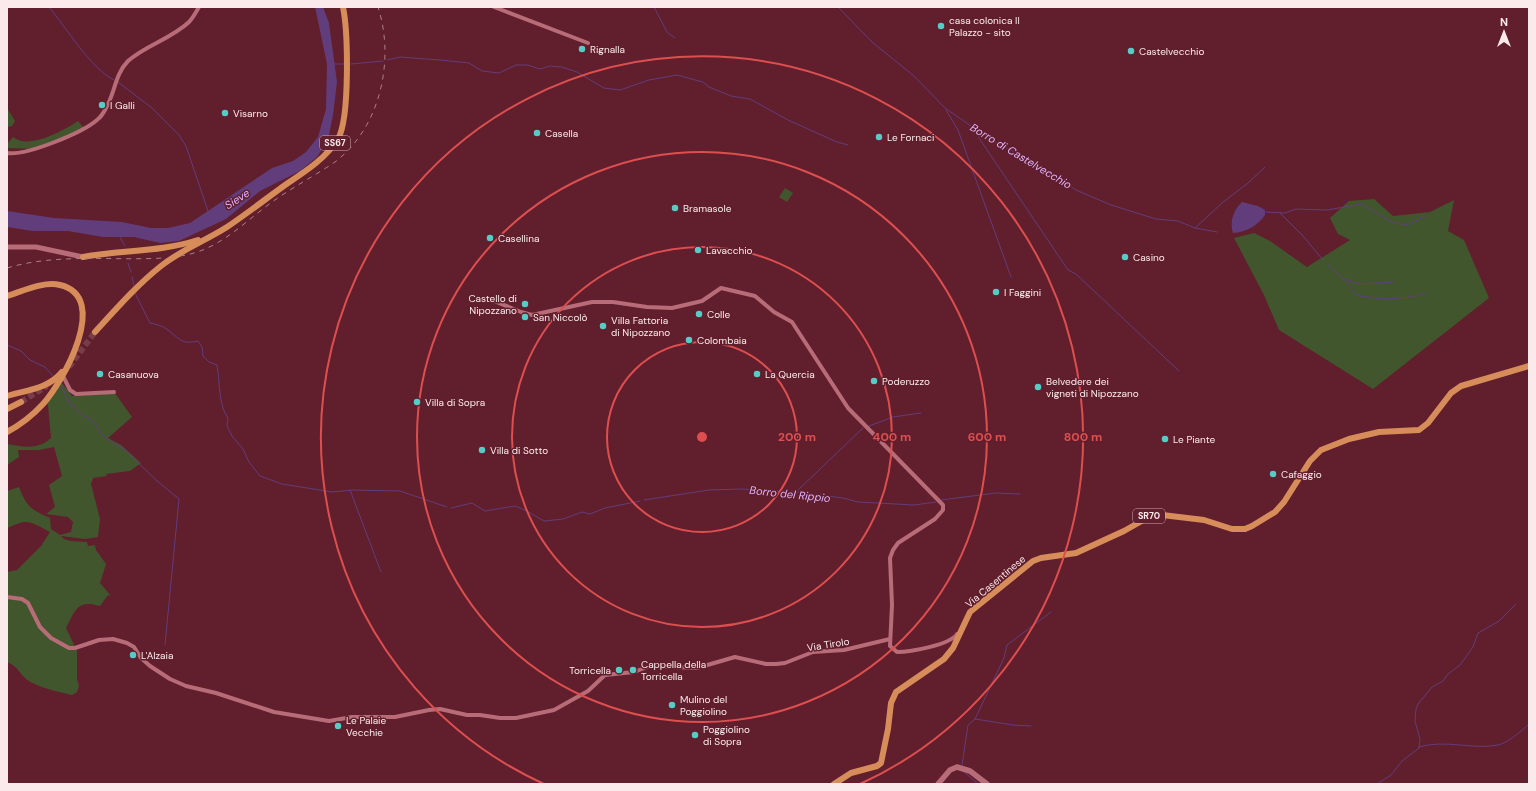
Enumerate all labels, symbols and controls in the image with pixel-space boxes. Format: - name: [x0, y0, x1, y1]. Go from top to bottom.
- north arrow: [1484, 12, 1524, 52]
- place label: casa colonica Il Palazzo - sito: [949, 14, 1020, 39]
- text: N: [1500, 15, 1508, 29]
- marker: casa colonica Il Palazzo - sito: [936, 21, 946, 31]
- place label: Rignalla: [590, 43, 625, 56]
- marker: Rignalla: [577, 44, 587, 54]
- place label: Castelvecchio: [1139, 45, 1204, 58]
- marker: Castelvecchio: [1126, 46, 1136, 56]
- place label: I Galli: [110, 99, 135, 112]
- marker: I Galli: [97, 100, 107, 110]
- place label: Visarno: [233, 107, 268, 120]
- marker: Visarno: [220, 108, 230, 118]
- water label: Borro di Castelvecchio: [968, 120, 1075, 192]
- place label: Casella: [545, 127, 578, 140]
- marker: Casella: [532, 128, 542, 138]
- place label: Le Fornaci: [887, 131, 934, 144]
- marker: Le Fornaci: [874, 132, 884, 142]
- road number: SS67: [320, 136, 350, 150]
- water label: Sieve: [222, 186, 252, 212]
- place label: Bramasole: [683, 202, 732, 215]
- marker: Bramasole: [670, 203, 680, 213]
- place label: Casellina: [498, 232, 539, 245]
- marker: Casellina: [485, 233, 495, 243]
- place label: Lavacchio: [706, 244, 753, 257]
- marker: Lavacchio: [693, 245, 703, 255]
- place label: Casino: [1133, 251, 1165, 264]
- marker: Casino: [1120, 252, 1130, 262]
- place label: I Faggini: [1004, 286, 1041, 299]
- marker: I Faggini: [991, 287, 1001, 297]
- place label: Castello di Nipozzano: [468, 292, 517, 317]
- marker: Castello di Nipozzano: [520, 299, 530, 309]
- place label: Colle: [707, 308, 731, 321]
- marker: Colle: [694, 309, 704, 319]
- place label: San Niccolò: [533, 311, 588, 324]
- marker: San Niccolò: [520, 312, 530, 322]
- place label: Villa Fattoria di Nipozzano: [611, 314, 670, 339]
- marker: Villa Fattoria di Nipozzano: [598, 321, 608, 331]
- place label: Colombaia: [697, 334, 747, 347]
- marker: Colombaia: [684, 335, 694, 345]
- place label: Casanuova: [108, 368, 159, 381]
- place label: La Quercia: [765, 368, 815, 381]
- marker: Casanuova: [95, 369, 105, 379]
- marker: La Quercia: [752, 369, 762, 379]
- place label: Poderuzzo: [882, 375, 930, 388]
- place label: Belvedere dei vigneti di Nipozzano: [1046, 375, 1139, 400]
- marker: Poderuzzo: [869, 376, 879, 386]
- marker: Belvedere dei vigneti di Nipozzano: [1033, 382, 1043, 392]
- place label: Villa di Sopra: [425, 396, 485, 409]
- marker: Villa di Sopra: [412, 397, 422, 407]
- text: 200 m: [778, 429, 816, 445]
- text: 400 m: [873, 429, 911, 445]
- text: 600 m: [968, 429, 1006, 445]
- text: 800 m: [1064, 429, 1102, 445]
- centre of rings: [695, 430, 709, 444]
- place label: Le Piante: [1173, 433, 1216, 446]
- marker: Le Piante: [1160, 434, 1170, 444]
- place label: Villa di Sotto: [490, 444, 548, 457]
- marker: Villa di Sotto: [477, 445, 487, 455]
- place label: Cafaggio: [1281, 468, 1322, 481]
- marker: Cafaggio: [1268, 469, 1278, 479]
- water label: Borro del Rippio: [749, 483, 832, 505]
- road number: SR70: [1133, 509, 1165, 523]
- street label: Via Casentinese: [963, 552, 1028, 610]
- street label: Via Tirolo: [806, 635, 850, 654]
- place label: L'Alzaia: [141, 649, 173, 662]
- marker: L'Alzaia: [128, 650, 138, 660]
- place label: Cappella della Torricella: [641, 658, 706, 683]
- place label: Torricella: [569, 664, 611, 677]
- marker: Torricella: [614, 665, 624, 675]
- marker: Cappella della Torricella: [628, 665, 638, 675]
- place label: Mulino del Poggiolino: [680, 693, 727, 718]
- marker: Mulino del Poggiolino: [667, 700, 677, 710]
- place label: Le Palaie Vecchie: [346, 714, 386, 739]
- marker: Le Palaie Vecchie: [333, 721, 343, 731]
- place label: Poggiolino di Sopra: [703, 723, 750, 748]
- marker: Poggiolino di Sopra: [690, 730, 700, 740]

